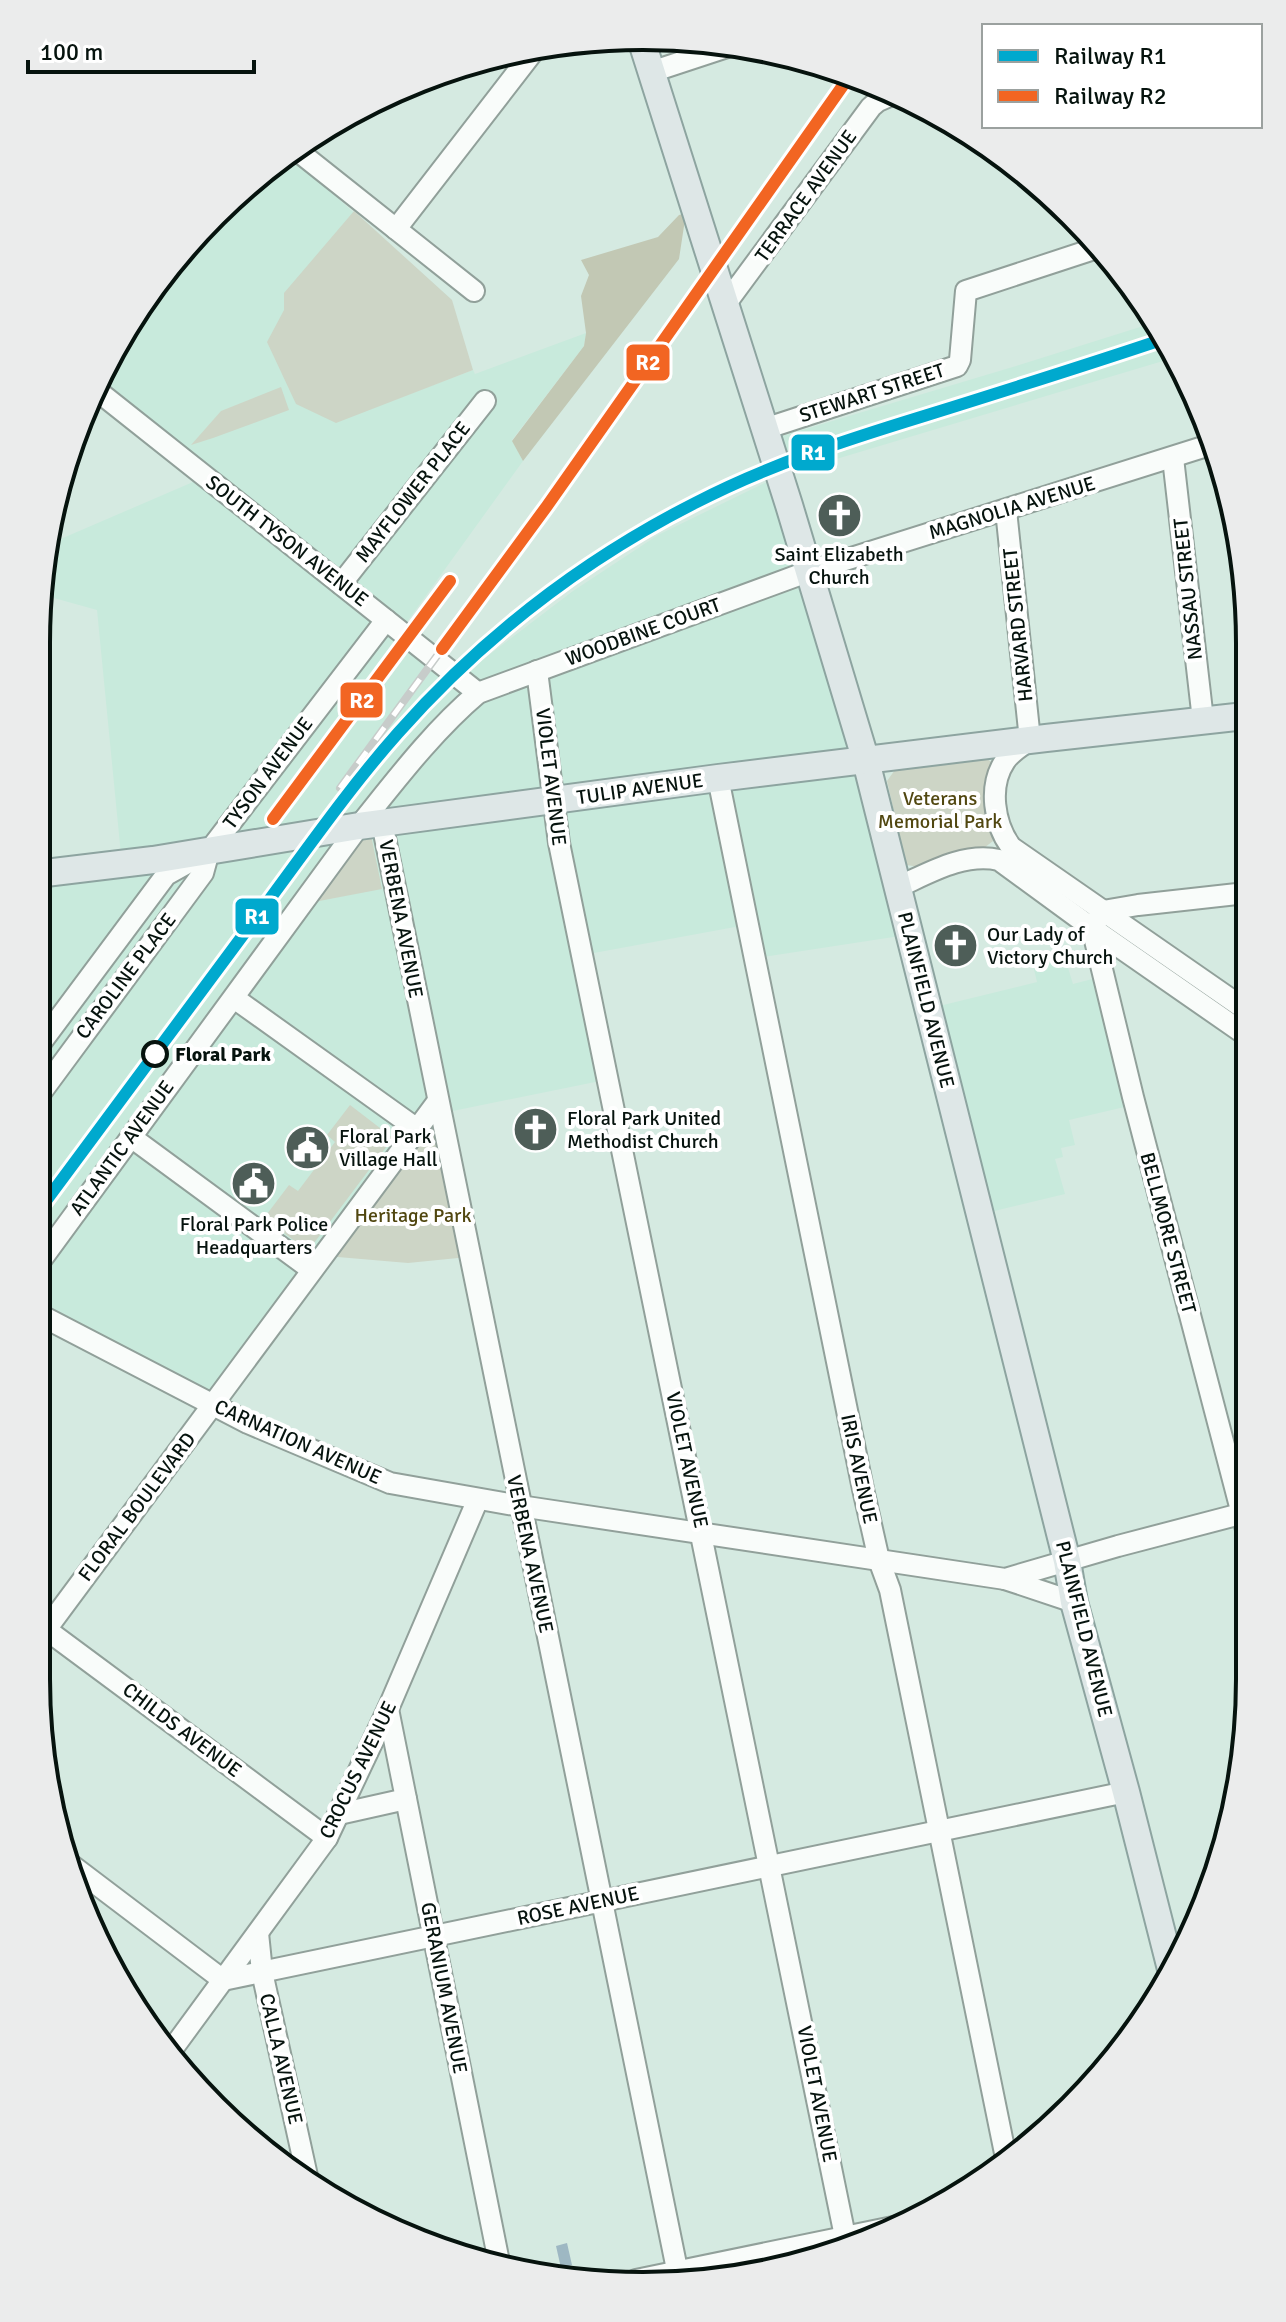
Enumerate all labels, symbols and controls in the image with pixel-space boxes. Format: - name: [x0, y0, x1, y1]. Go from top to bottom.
- scale bar: [28, 24, 254, 74]
- legend: [982, 24, 1262, 128]
- text: 100 m: [40, 37, 103, 67]
- text: Railway R1: [1054, 41, 1167, 71]
- text: Railway R2: [1054, 81, 1167, 111]
- street label: TERRACE AVENUE: [750, 125, 862, 267]
- line badge: R2: [625, 343, 671, 382]
- text: R2: [635, 349, 661, 376]
- street label: STEWART STREET: [796, 358, 948, 428]
- street label: MAYFLOWER PLACE: [350, 416, 476, 568]
- line badge: R1: [790, 433, 836, 472]
- text: R1: [800, 439, 826, 466]
- street label: SOUTH TYSON AVENUE: [201, 470, 373, 612]
- street label: MAGNOLIA AVENUE: [926, 471, 1098, 545]
- church icon: Saint Elizabeth Church: [815, 491, 863, 539]
- street label: NASSAU STREET: [1168, 517, 1208, 661]
- place label: Saint Elizabeth Church: [774, 542, 904, 590]
- street label: HARVARD STREET: [997, 547, 1038, 703]
- street label: WOODBINE COURT: [562, 592, 724, 672]
- line badge: R2: [339, 681, 384, 719]
- text: R2: [349, 687, 375, 714]
- street label: VIOLET AVENUE: [530, 707, 572, 847]
- street label: TYSON AVENUE: [218, 712, 318, 834]
- street label: TULIP AVENUE: [575, 768, 705, 810]
- park label: Veterans Memorial Park: [878, 786, 1002, 834]
- street label: VERBENA AVENUE: [373, 838, 429, 1000]
- line badge: R1: [234, 897, 280, 936]
- text: R1: [244, 903, 270, 930]
- street label: CAROLINE PLACE: [70, 908, 182, 1044]
- street label: PLAINFIELD AVENUE: [892, 909, 960, 1091]
- church icon: Our Lady of Victory Church: [932, 922, 980, 970]
- place label: Our Lady of Victory Church: [987, 922, 1113, 970]
- marker: Floral Park: [142, 1041, 168, 1067]
- place label: Floral Park: [175, 1042, 271, 1067]
- street label: ATLANTIC AVENUE: [64, 1075, 180, 1221]
- church icon: Floral Park United Methodist Church: [512, 1106, 560, 1154]
- place label: Floral Park United Methodist Church: [567, 1106, 721, 1154]
- public building icon: Floral Park Village Hall: [284, 1123, 332, 1171]
- place label: Floral Park Village Hall: [339, 1124, 438, 1172]
- street label: BELLMORE STREET: [1134, 1150, 1202, 1316]
- public building icon: Floral Park Police Headquarters: [230, 1160, 278, 1208]
- park label: Heritage Park: [355, 1203, 472, 1228]
- place label: Floral Park Police Headquarters: [180, 1212, 328, 1260]
- street label: VIOLET AVENUE: [660, 1390, 714, 1530]
- street label: CARNATION AVENUE: [211, 1394, 385, 1490]
- street label: IRIS AVENUE: [835, 1412, 883, 1526]
- street label: FLORAL BOULEVARD: [73, 1428, 201, 1586]
- street label: VERBENA AVENUE: [501, 1473, 559, 1635]
- street label: PLAINFIELD AVENUE: [1050, 1538, 1118, 1720]
- street label: CHILDS AVENUE: [118, 1677, 246, 1783]
- street label: CROCUS AVENUE: [314, 1697, 402, 1843]
- street label: ROSE AVENUE: [515, 1881, 641, 1931]
- street label: GERANIUM AVENUE: [415, 1900, 473, 2076]
- street label: CALLA AVENUE: [254, 1991, 308, 2127]
- street label: VIOLET AVENUE: [792, 2024, 842, 2164]

